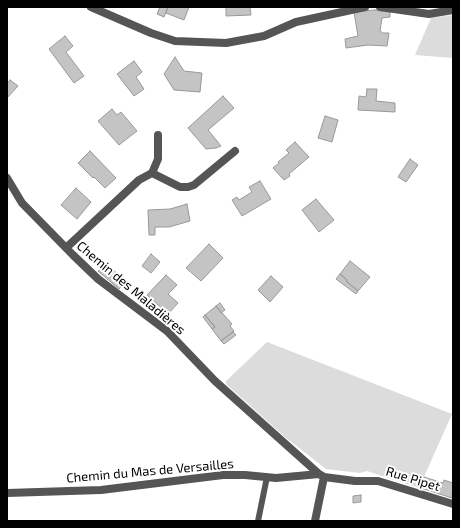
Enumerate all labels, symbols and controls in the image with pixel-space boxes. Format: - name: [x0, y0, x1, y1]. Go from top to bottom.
- street label: Chemin des Maladières: [74, 238, 188, 338]
- street label: Chemin du Mas de Versailles: [66, 456, 234, 486]
- street label: Rue Pipet: [384, 463, 442, 495]

